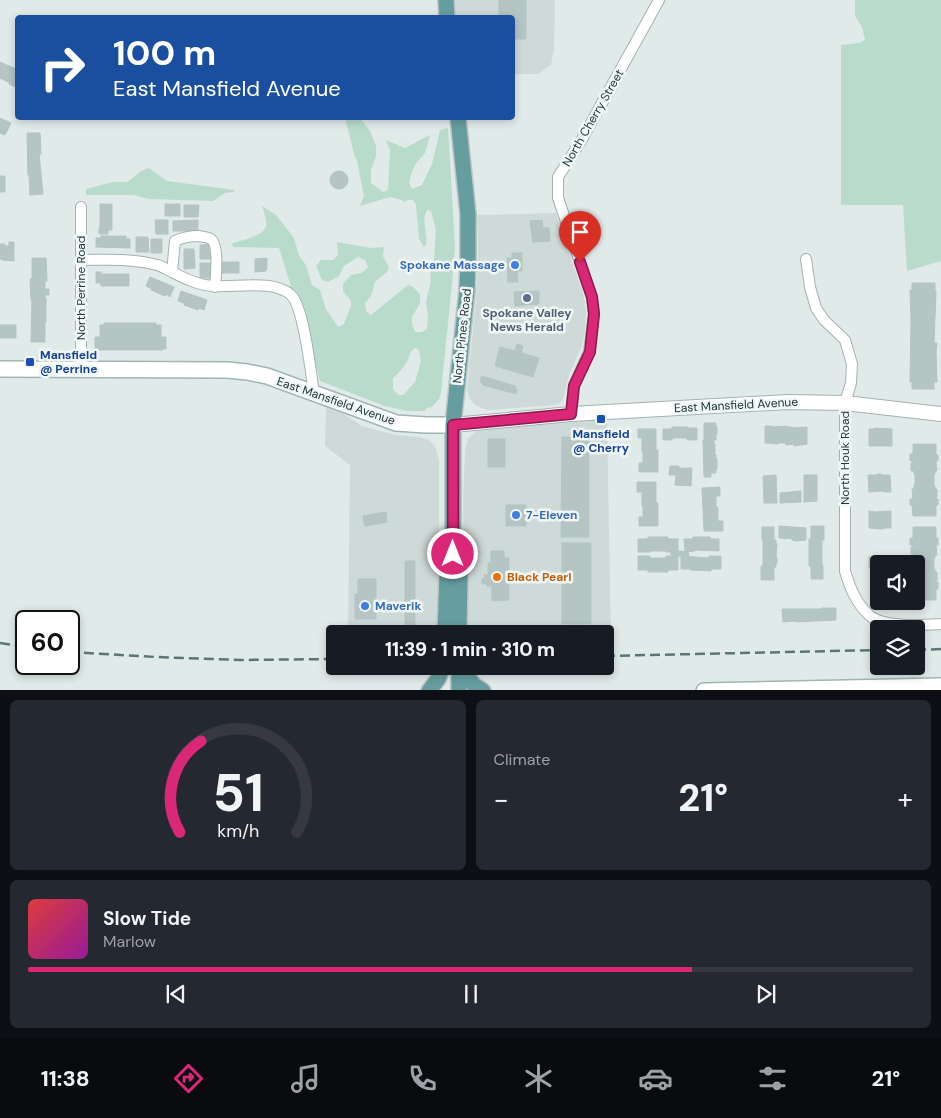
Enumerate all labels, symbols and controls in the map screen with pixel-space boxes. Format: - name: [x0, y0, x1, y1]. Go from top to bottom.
- text: 100 m: [113, 30, 216, 76]
- icon: right: [30, 35, 95, 100]
- street label: North Cherry Street: [559, 66, 628, 170]
- text: East Mansfield Avenue: [113, 74, 341, 103]
- pin: [559, 211, 601, 262]
- icon: arrive: [566, 218, 594, 246]
- street label: North Perrine Road: [73, 236, 89, 340]
- place label: Spokane Massage: [400, 257, 505, 273]
- marker: Spokane Massage: [509, 259, 521, 271]
- street label: North Pines Road: [449, 288, 475, 384]
- marker: Spokane Valley News Herald: [521, 292, 533, 304]
- place label: Spokane Valley News Herald: [483, 305, 572, 335]
- place label: Mansfield @ Perrine: [40, 347, 97, 377]
- marker: Mansfield @ Perrine: [24, 356, 36, 368]
- street label: East Mansfield Avenue: [275, 373, 398, 429]
- street label: East Mansfield Avenue: [674, 394, 799, 416]
- street label: North Houk Road: [837, 411, 853, 505]
- marker: Mansfield @ Cherry: [595, 413, 607, 425]
- place label: Mansfield @ Cherry: [572, 426, 630, 456]
- place label: 7-Eleven: [526, 507, 578, 523]
- marker: 7-Eleven: [510, 509, 522, 521]
- position arrow: [426, 527, 478, 579]
- map controls: [870, 555, 925, 675]
- button: sound: [870, 555, 925, 610]
- place label: Black Pearl: [507, 569, 571, 585]
- marker: Black Pearl: [491, 571, 503, 583]
- place label: Maverik: [375, 598, 421, 614]
- marker: Maverik: [359, 600, 371, 612]
- speed limit sign: 60: [15, 610, 80, 675]
- button: layers: [870, 620, 925, 675]
- text: 11:39 · 1 min · 310 m: [385, 637, 555, 662]
- text: Climate: [494, 749, 550, 770]
- text: 51: [212, 759, 263, 827]
- text: 21°: [678, 773, 728, 823]
- text: −: [494, 781, 509, 818]
- text: +: [898, 781, 913, 818]
- text: km/h: [217, 819, 259, 843]
- text: Slow Tide: [103, 906, 191, 931]
- text: Marlow: [103, 931, 156, 952]
- icon: previous: [162, 980, 190, 1008]
- icon: pause: [457, 980, 485, 1008]
- icon: next: [752, 980, 780, 1008]
- icon: directions: [171, 1061, 206, 1096]
- icon: music: [288, 1061, 323, 1096]
- icon: phone: [405, 1061, 440, 1096]
- icon: climate: [521, 1061, 556, 1096]
- icon: car: [638, 1061, 673, 1096]
- icon: filters: [755, 1061, 790, 1096]
- text: 11:38: [41, 1064, 90, 1093]
- text: 21°: [871, 1064, 900, 1093]

